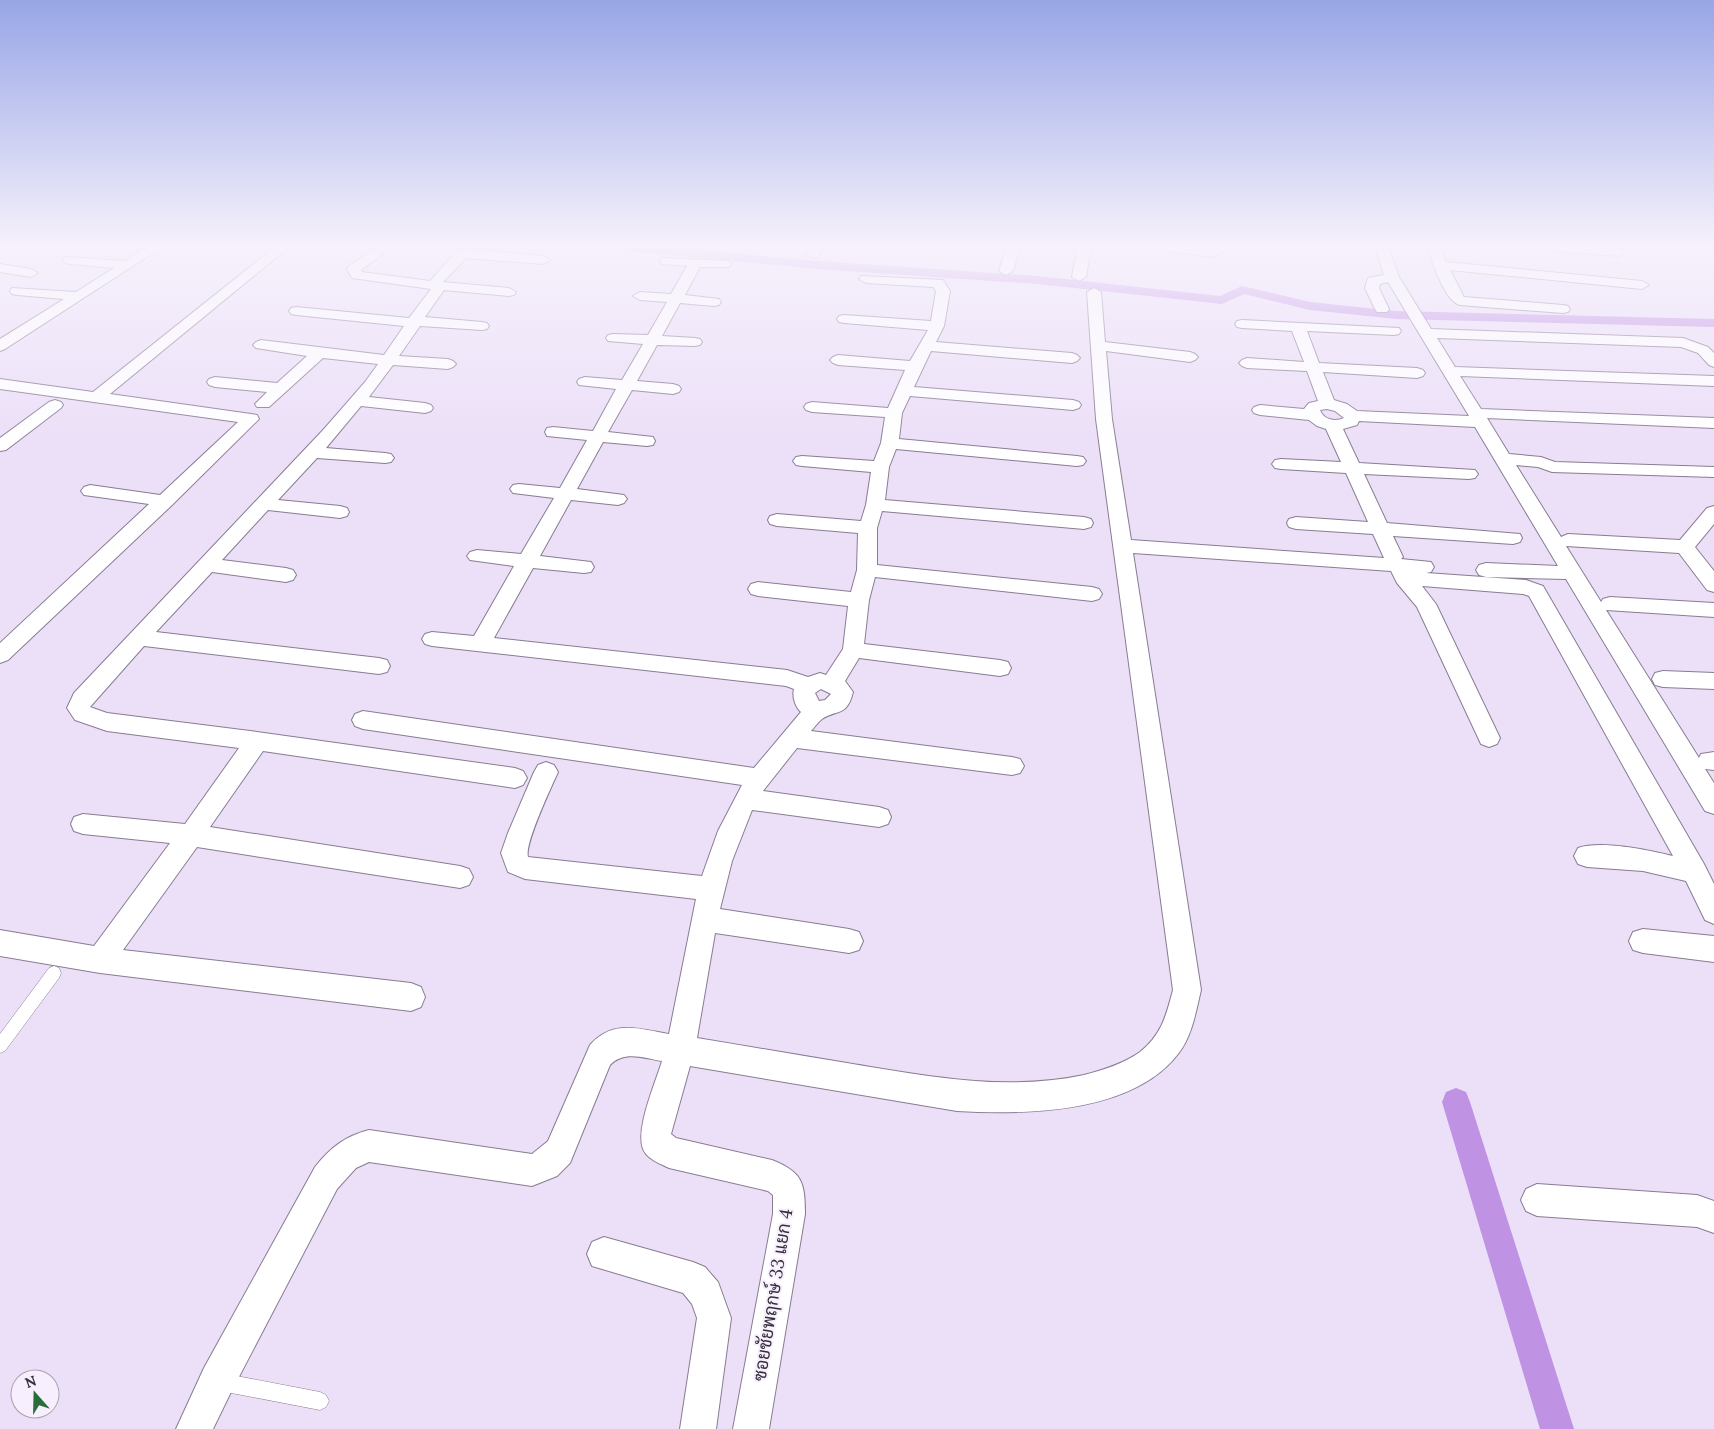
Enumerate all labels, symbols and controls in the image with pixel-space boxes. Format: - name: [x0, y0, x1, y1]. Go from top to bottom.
- street label: ซอยชัยพฤกษ์ 33 แยก 4: [747, 1207, 798, 1383]
- north arrow: [10, 1369, 60, 1419]
- text: N: [22, 1371, 39, 1392]

